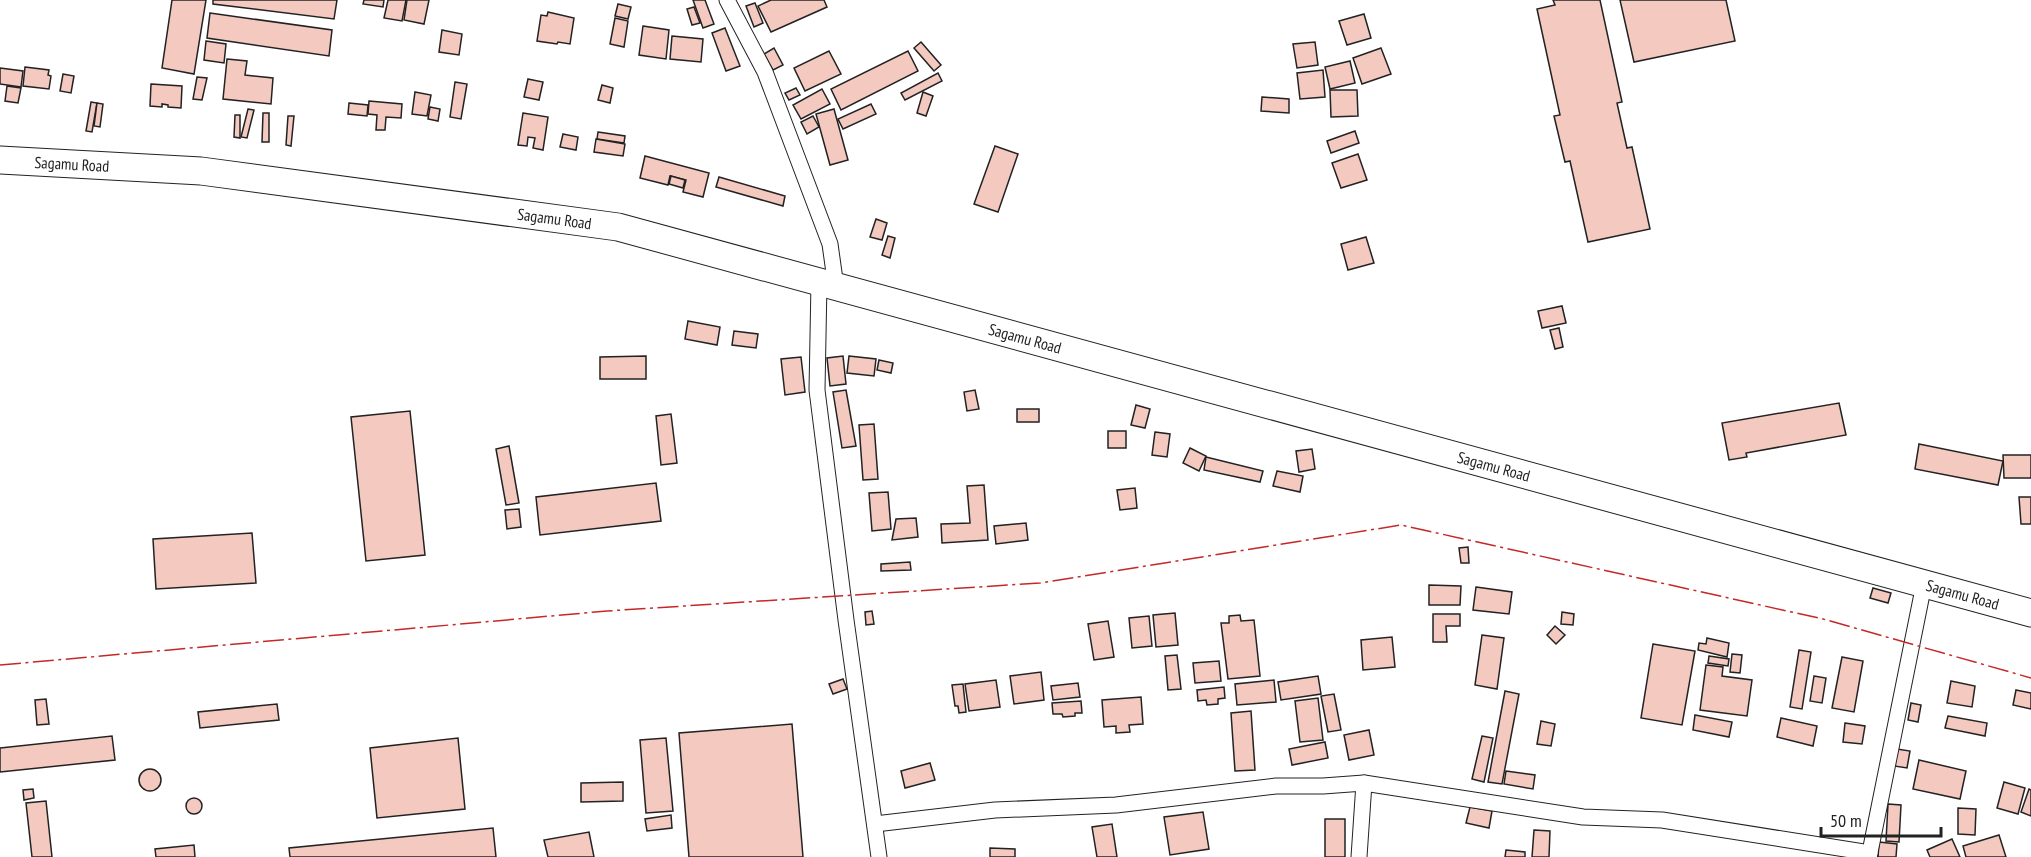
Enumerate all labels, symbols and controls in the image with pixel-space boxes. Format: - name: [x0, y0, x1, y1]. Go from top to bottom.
- street label: Sagamu Road: [34, 152, 110, 176]
- street label: Sagamu Road: [516, 204, 593, 233]
- street label: Sagamu Road: [986, 319, 1064, 358]
- street label: Sagamu Road: [1455, 447, 1533, 486]
- street label: Sagamu Road: [1924, 575, 2001, 614]
- scale bar: [1821, 800, 1941, 838]
- text: 50 m: [1830, 809, 1862, 832]

